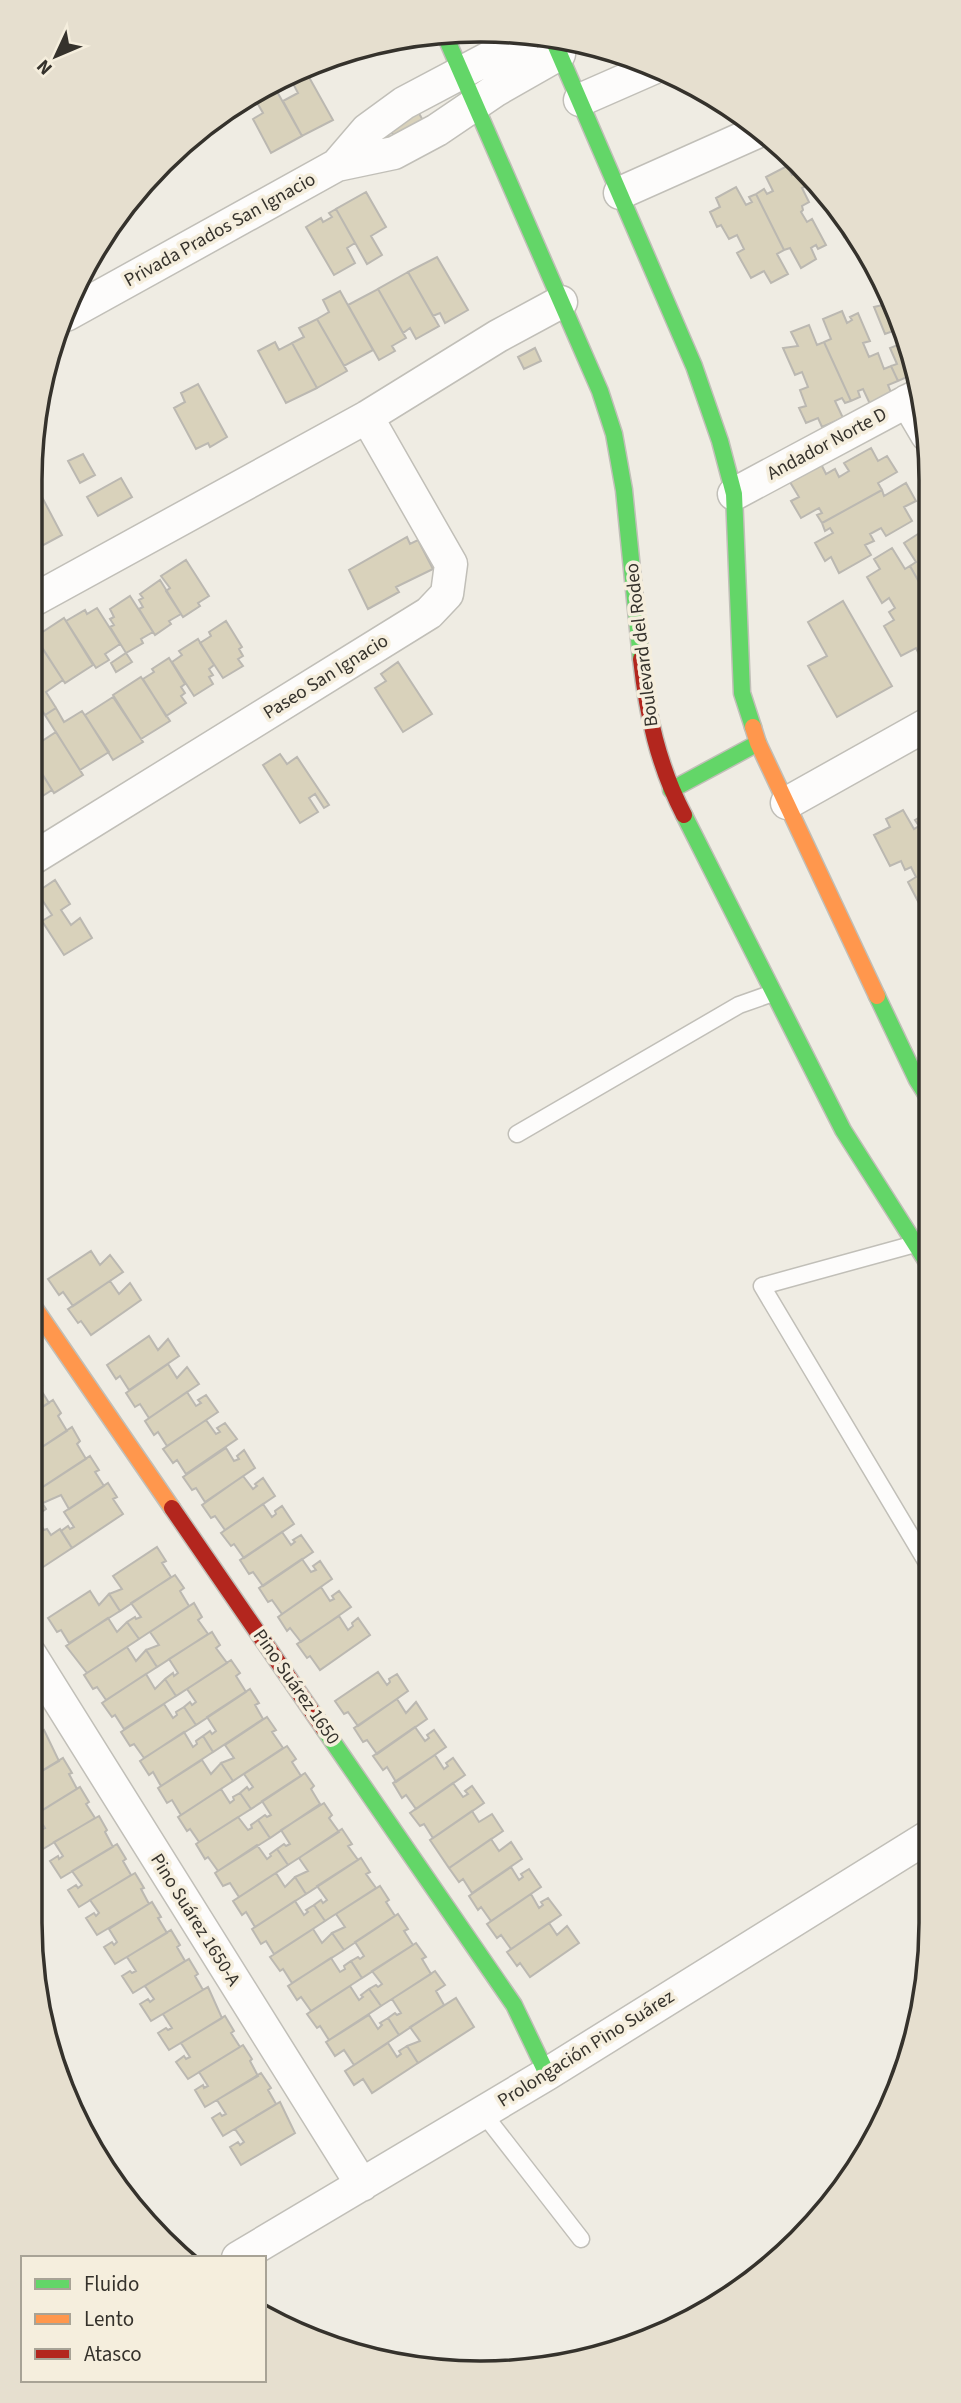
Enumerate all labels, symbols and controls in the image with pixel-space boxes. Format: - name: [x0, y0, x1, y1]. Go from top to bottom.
- north arrow: [21, 21, 91, 91]
- text: N: [31, 53, 59, 81]
- street label: Privada Prados San Ignacio: [119, 166, 321, 294]
- street label: Andador Norte D: [762, 401, 892, 487]
- street label: Boulevard del Rodeo: [619, 562, 665, 728]
- street label: Paseo San Ignacio: [258, 628, 394, 726]
- street label: Pino Suárez 1650: [246, 1624, 346, 1750]
- street label: Pino Suárez 1650-A: [143, 1849, 247, 1992]
- street label: Prolongación Pino Suárez: [493, 1984, 679, 2114]
- legend: [21, 2256, 266, 2382]
- text: Fluido: [84, 2269, 139, 2299]
- text: Lento: [84, 2304, 134, 2334]
- text: Atasco: [84, 2339, 142, 2369]

